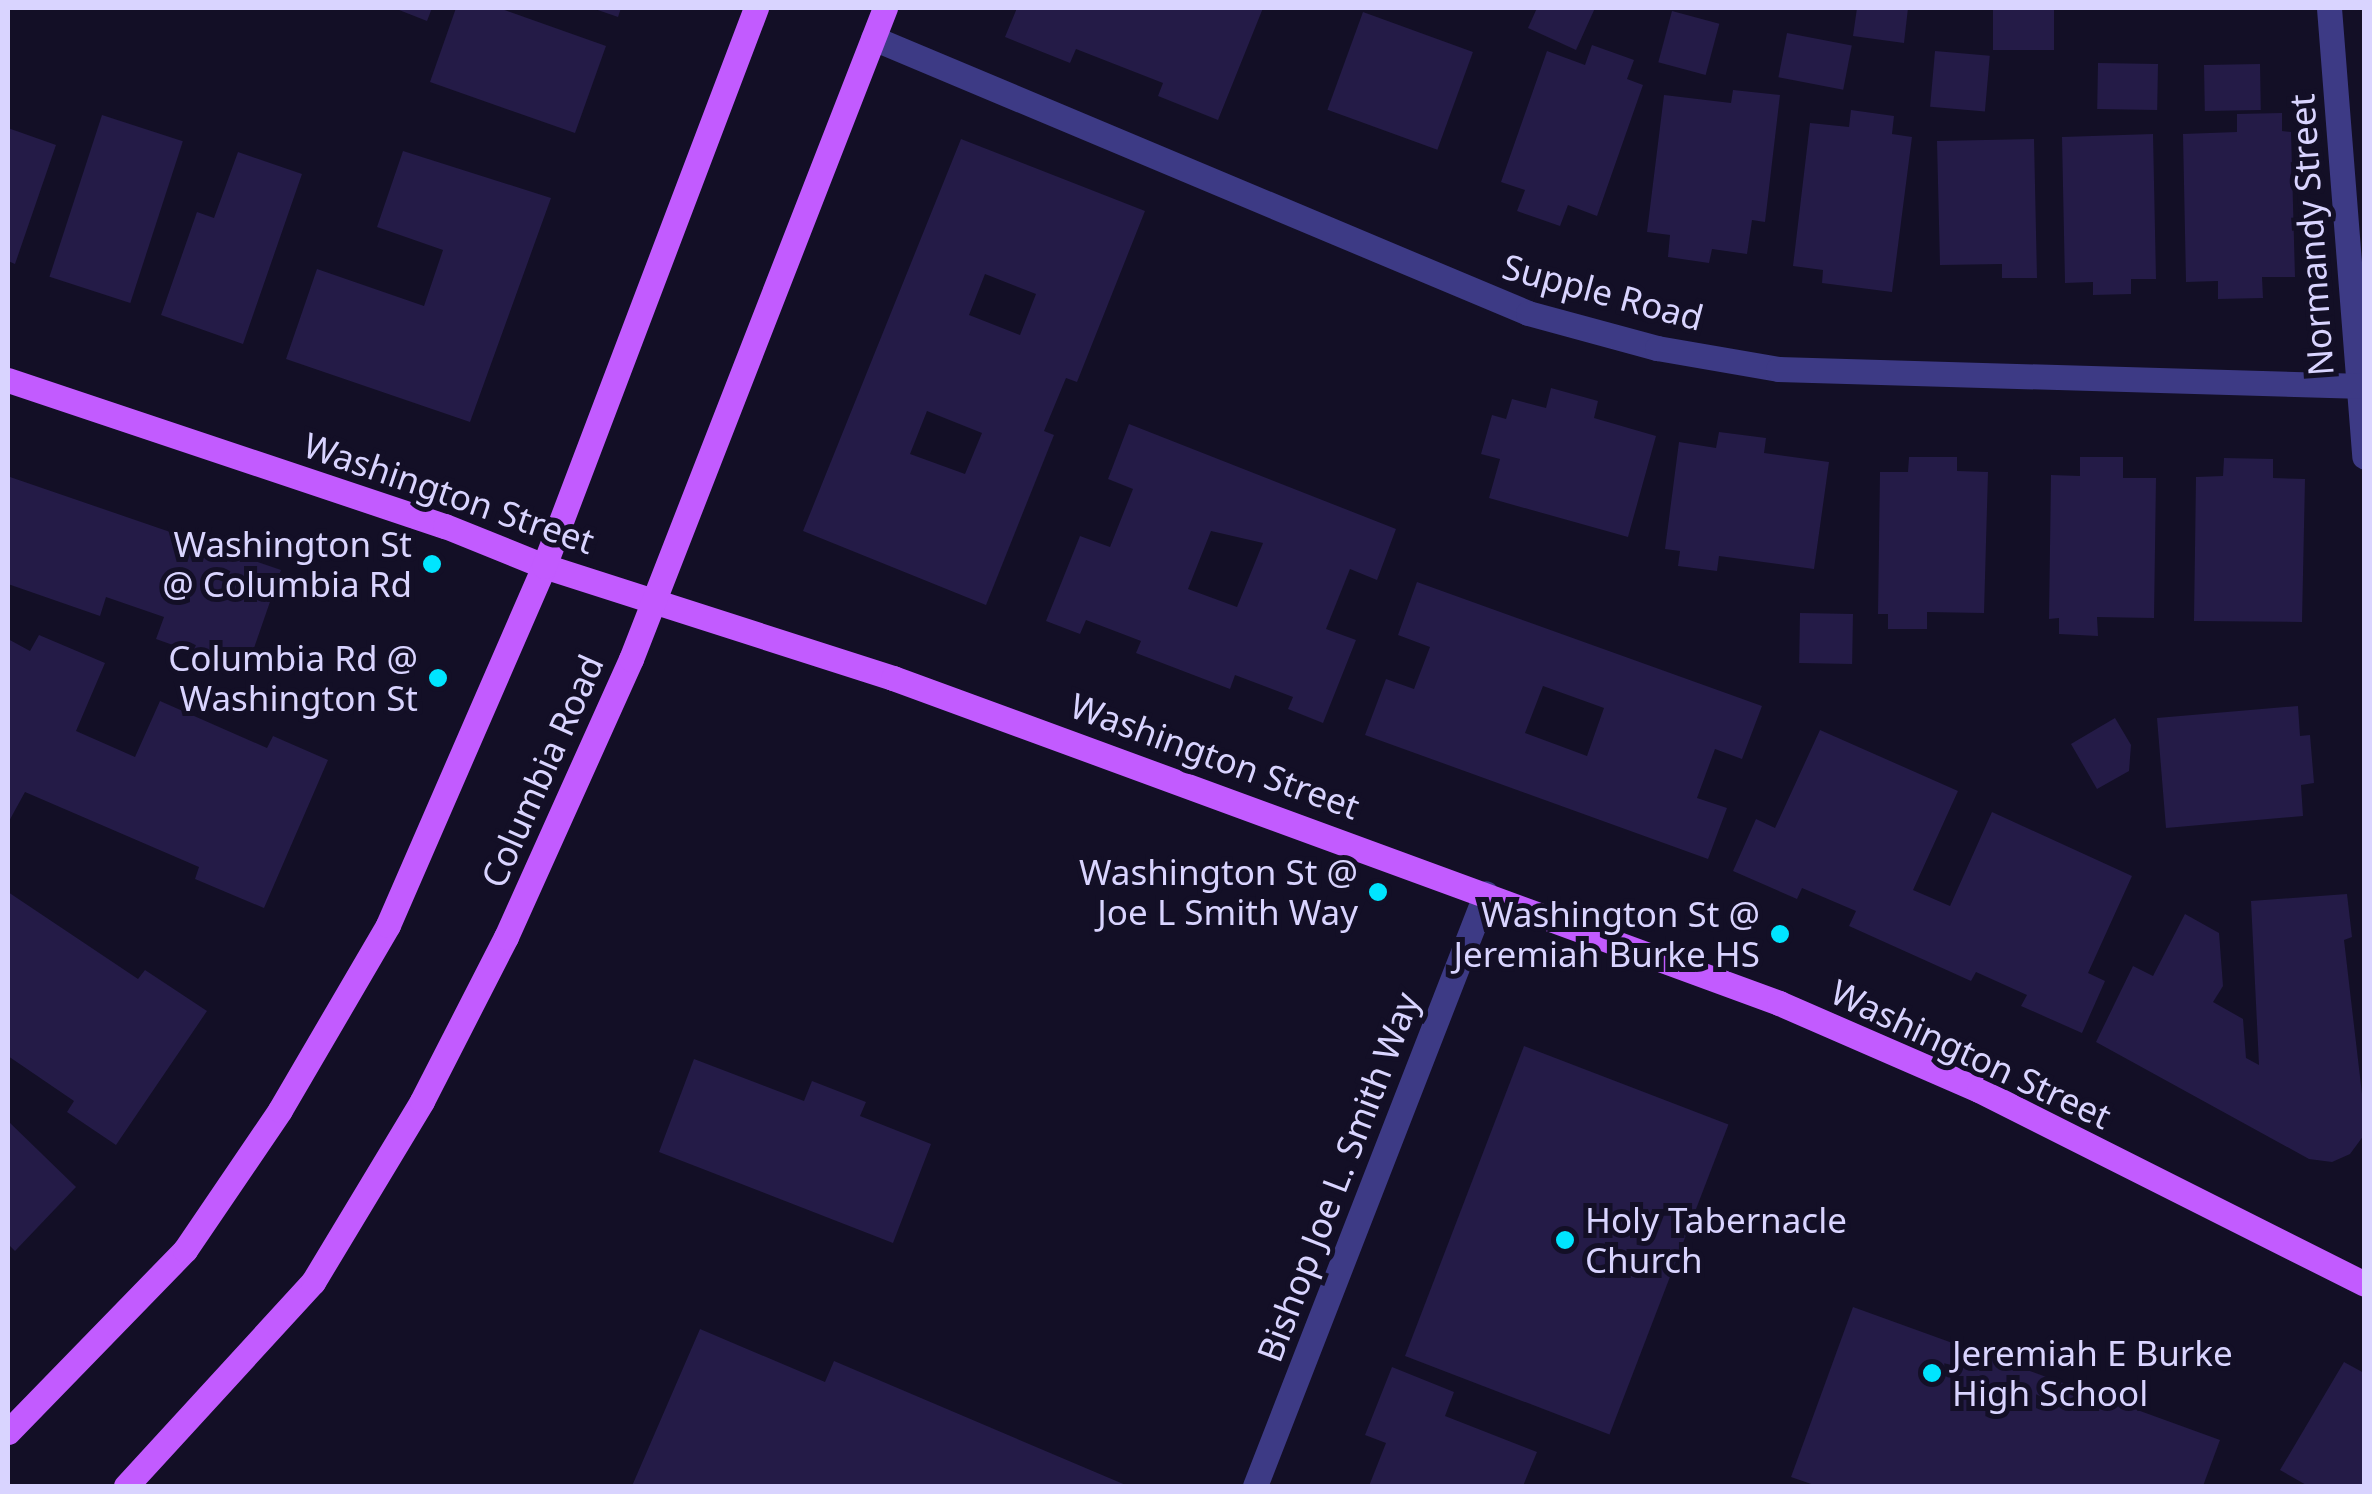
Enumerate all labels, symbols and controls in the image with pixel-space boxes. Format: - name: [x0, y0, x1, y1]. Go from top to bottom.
- street label: Normandy Street: [2280, 93, 2342, 377]
- street label: Supple Road: [1498, 245, 1708, 339]
- street label: Washington Street: [298, 424, 600, 562]
- place label: Washington St @ Columbia Rd: [162, 523, 412, 605]
- marker: Washington St @ Columbia Rd: [421, 553, 443, 575]
- place label: Columbia Rd @ Washington St: [168, 637, 418, 719]
- street label: Columbia Road: [472, 648, 612, 894]
- marker: Columbia Rd @ Washington St: [427, 667, 449, 689]
- street label: Washington Street: [1065, 684, 1365, 828]
- place label: Washington St @ Joe L Smith Way: [1079, 851, 1358, 933]
- marker: Washington St @ Joe L Smith Way: [1367, 881, 1389, 903]
- place label: Washington St @ Jeremiah Burke HS: [1454, 893, 1760, 975]
- marker: Washington St @ Jeremiah Burke HS: [1769, 923, 1791, 945]
- street label: Washington Street: [1824, 971, 2118, 1137]
- street label: Bishop Joe L. Smith Way: [1248, 986, 1428, 1368]
- place label: Holy Tabernacle Church: [1585, 1199, 1847, 1281]
- marker: Holy Tabernacle Church: [1554, 1229, 1576, 1251]
- place label: Jeremiah E Burke High School: [1952, 1332, 2233, 1414]
- marker: Jeremiah E Burke High School: [1921, 1362, 1943, 1384]

